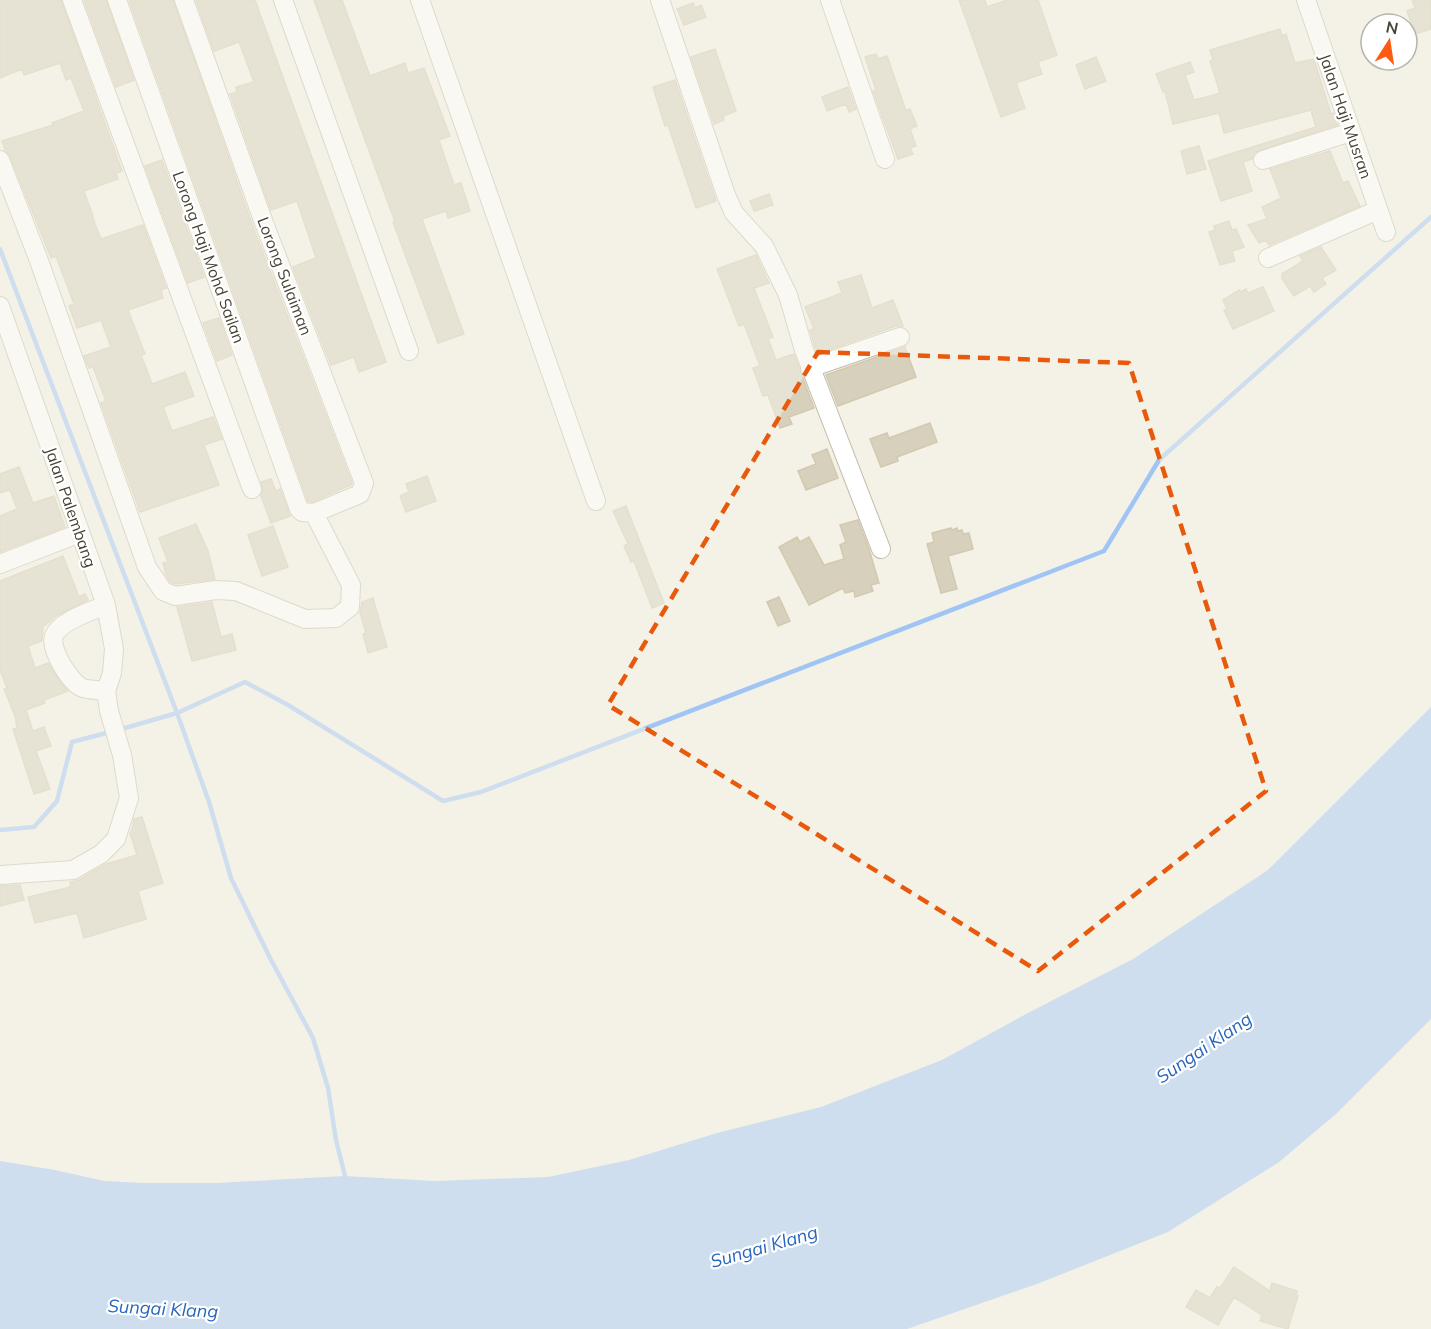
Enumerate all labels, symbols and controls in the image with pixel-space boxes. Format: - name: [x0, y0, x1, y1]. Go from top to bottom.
- north arrow: [1359, 12, 1419, 72]
- text: N: [1384, 16, 1400, 38]
- street label: Jalan Haji Musran: [1315, 51, 1377, 181]
- street label: Lorong Haji Mohd Sailan: [169, 168, 249, 346]
- street label: Lorong Sulaiman: [253, 214, 317, 338]
- street label: Jalan Palembang: [41, 444, 101, 570]
- water label: Sungai Klang: [1151, 1007, 1256, 1088]
- water label: Sungai Klang: [707, 1220, 820, 1273]
- water label: Sungai Klang: [107, 1294, 219, 1323]

